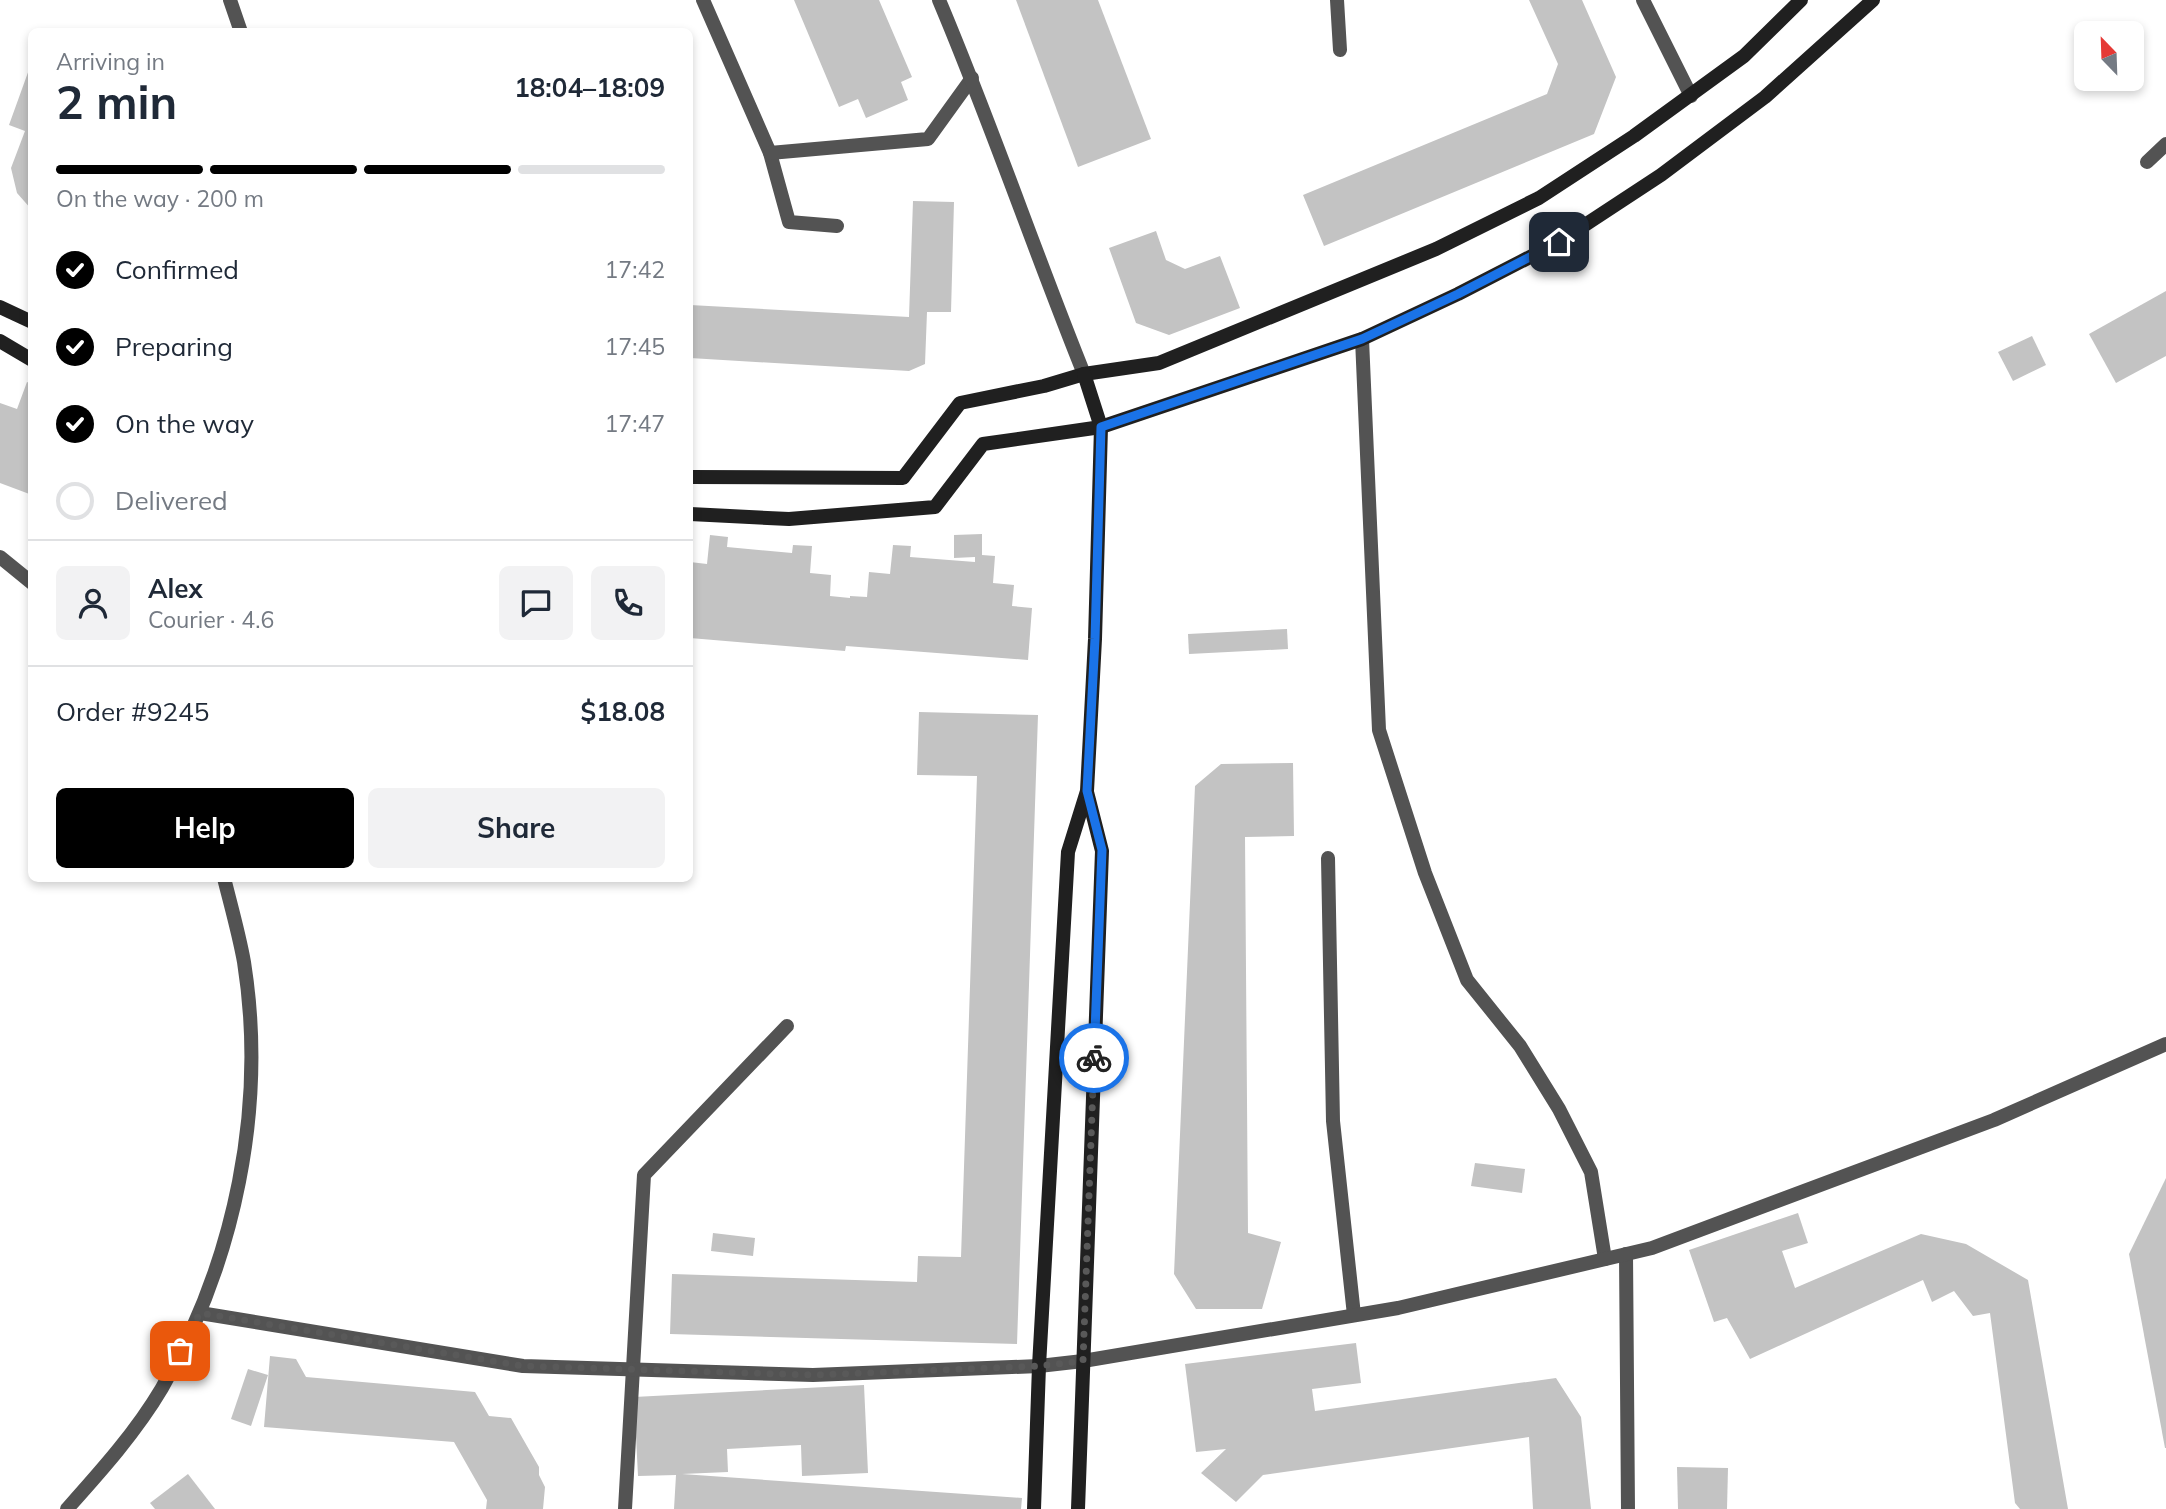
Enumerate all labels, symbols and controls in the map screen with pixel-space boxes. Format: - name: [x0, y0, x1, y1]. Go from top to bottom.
- north arrow: [2074, 21, 2144, 91]
- map controls: [2074, 21, 2144, 91]
- text: Arriving in: [56, 47, 165, 76]
- text: 18:04–18:09: [514, 71, 665, 104]
- text: 2 min: [56, 73, 177, 131]
- text: On the way · 200 m: [56, 184, 264, 213]
- pin: [1529, 212, 1589, 272]
- icon: home: [1540, 223, 1578, 261]
- icon: check: [56, 251, 94, 289]
- text: Confirmed: [115, 253, 239, 286]
- text: 17:42: [605, 255, 665, 284]
- icon: check: [56, 328, 94, 366]
- text: Preparing: [115, 330, 233, 363]
- text: 17:45: [605, 332, 665, 361]
- icon: check: [56, 405, 94, 443]
- text: On the way: [115, 407, 254, 440]
- text: 17:47: [605, 409, 665, 438]
- text: Delivered: [115, 484, 228, 517]
- button: person: [56, 566, 130, 640]
- button: chat: [499, 566, 573, 640]
- button: phone: [591, 566, 665, 640]
- text: Alex: [148, 572, 203, 605]
- text: Courier · 4.6: [148, 605, 274, 634]
- text: Order #9245: [56, 695, 209, 728]
- text: $18.08: [581, 695, 665, 728]
- button: Help: [56, 788, 354, 868]
- button: Share: [368, 788, 665, 868]
- courier: [1059, 1023, 1129, 1093]
- icon: bike: [1075, 1039, 1113, 1077]
- pin: [150, 1321, 210, 1381]
- icon: bag: [161, 1332, 199, 1370]

